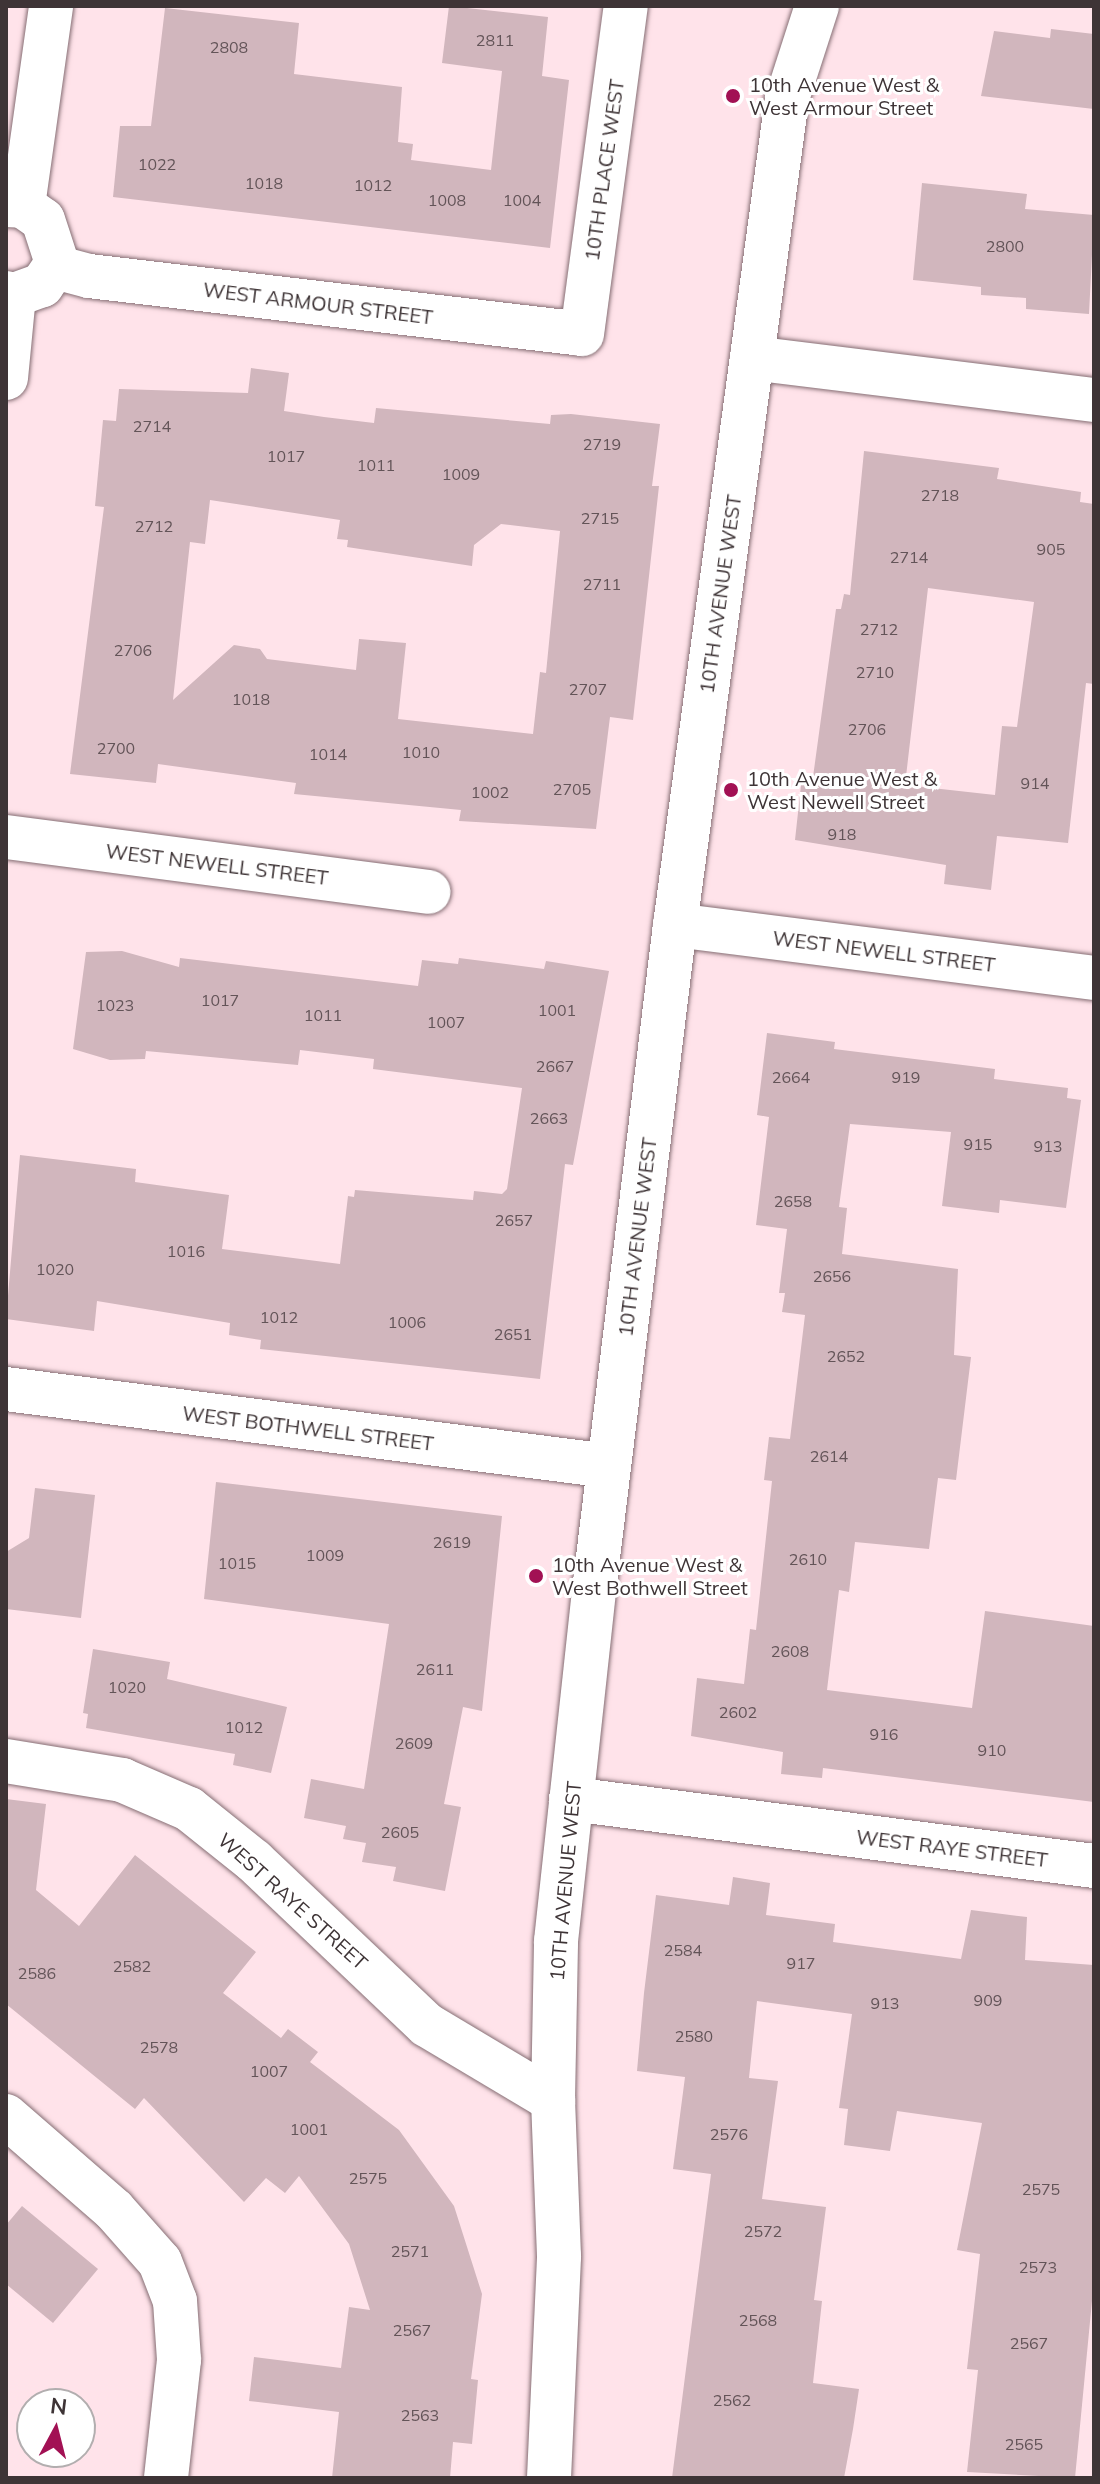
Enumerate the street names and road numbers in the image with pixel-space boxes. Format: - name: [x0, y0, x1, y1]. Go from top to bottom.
- street label: 10TH PLACE WEST: [579, 78, 629, 262]
- street label: WEST ARMOUR STREET: [202, 277, 434, 329]
- street label: 10TH AVENUE WEST: [694, 493, 746, 695]
- street label: WEST NEWELL STREET: [104, 838, 330, 890]
- street label: WEST NEWELL STREET: [771, 925, 997, 977]
- street label: 10TH AVENUE WEST: [613, 1136, 661, 1338]
- street label: WEST BOTHWELL STREET: [181, 1401, 435, 1455]
- street label: 10TH AVENUE WEST: [544, 1780, 586, 1982]
- street label: WEST RAYE STREET: [855, 1824, 1049, 1872]
- street label: WEST RAYE STREET: [213, 1827, 373, 1975]

